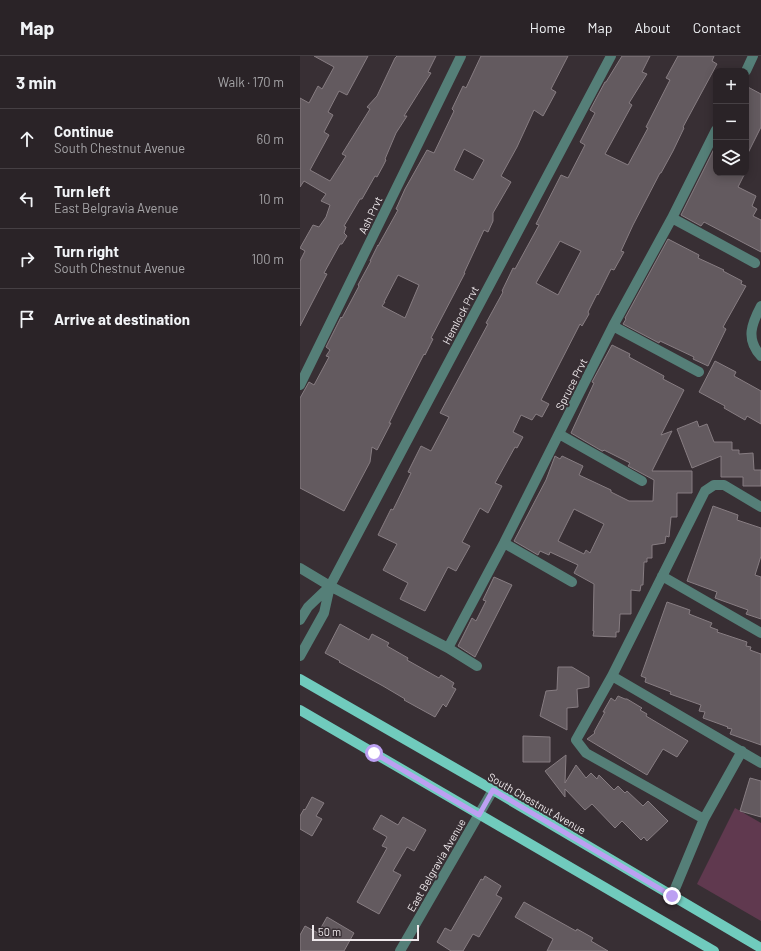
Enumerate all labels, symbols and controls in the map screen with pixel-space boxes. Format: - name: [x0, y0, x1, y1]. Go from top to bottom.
- text: Map: [20, 16, 54, 39]
- text: Home: [530, 19, 566, 36]
- text: Map: [588, 19, 612, 36]
- text: About: [634, 19, 671, 36]
- text: Contact: [693, 19, 741, 36]
- map controls: [713, 68, 749, 176]
- button: +: [713, 68, 749, 104]
- text: 3 min: [16, 72, 56, 92]
- text: Walk · 170 m: [218, 74, 284, 90]
- button: −: [713, 104, 749, 140]
- text: Continue: [54, 122, 114, 140]
- icon: ahead: [16, 128, 38, 150]
- text: 60 m: [257, 131, 284, 147]
- text: South Chestnut Avenue: [54, 140, 185, 156]
- button: layers: [713, 140, 749, 176]
- text: Turn left: [54, 182, 110, 200]
- icon: left: [16, 188, 38, 210]
- text: 10 m: [259, 191, 284, 207]
- street label: Ash Prvt: [355, 194, 385, 236]
- text: East Belgravia Avenue: [54, 200, 178, 216]
- text: Turn right: [54, 242, 119, 260]
- icon: right: [16, 248, 38, 270]
- text: 100 m: [251, 251, 284, 267]
- text: South Chestnut Avenue: [54, 260, 185, 276]
- street label: Hemlock Prvt: [439, 284, 481, 346]
- icon: arrive: [16, 308, 38, 330]
- text: Arrive at destination: [54, 310, 190, 328]
- street label: Spruce Prvt: [552, 356, 590, 412]
- route start: [365, 744, 383, 762]
- street label: South Chestnut Avenue: [486, 770, 588, 836]
- street label: East Belgravia Avenue: [404, 816, 468, 914]
- route end: [663, 887, 681, 905]
- scale bar: [312, 923, 419, 942]
- text: 50 m: [318, 925, 341, 938]

